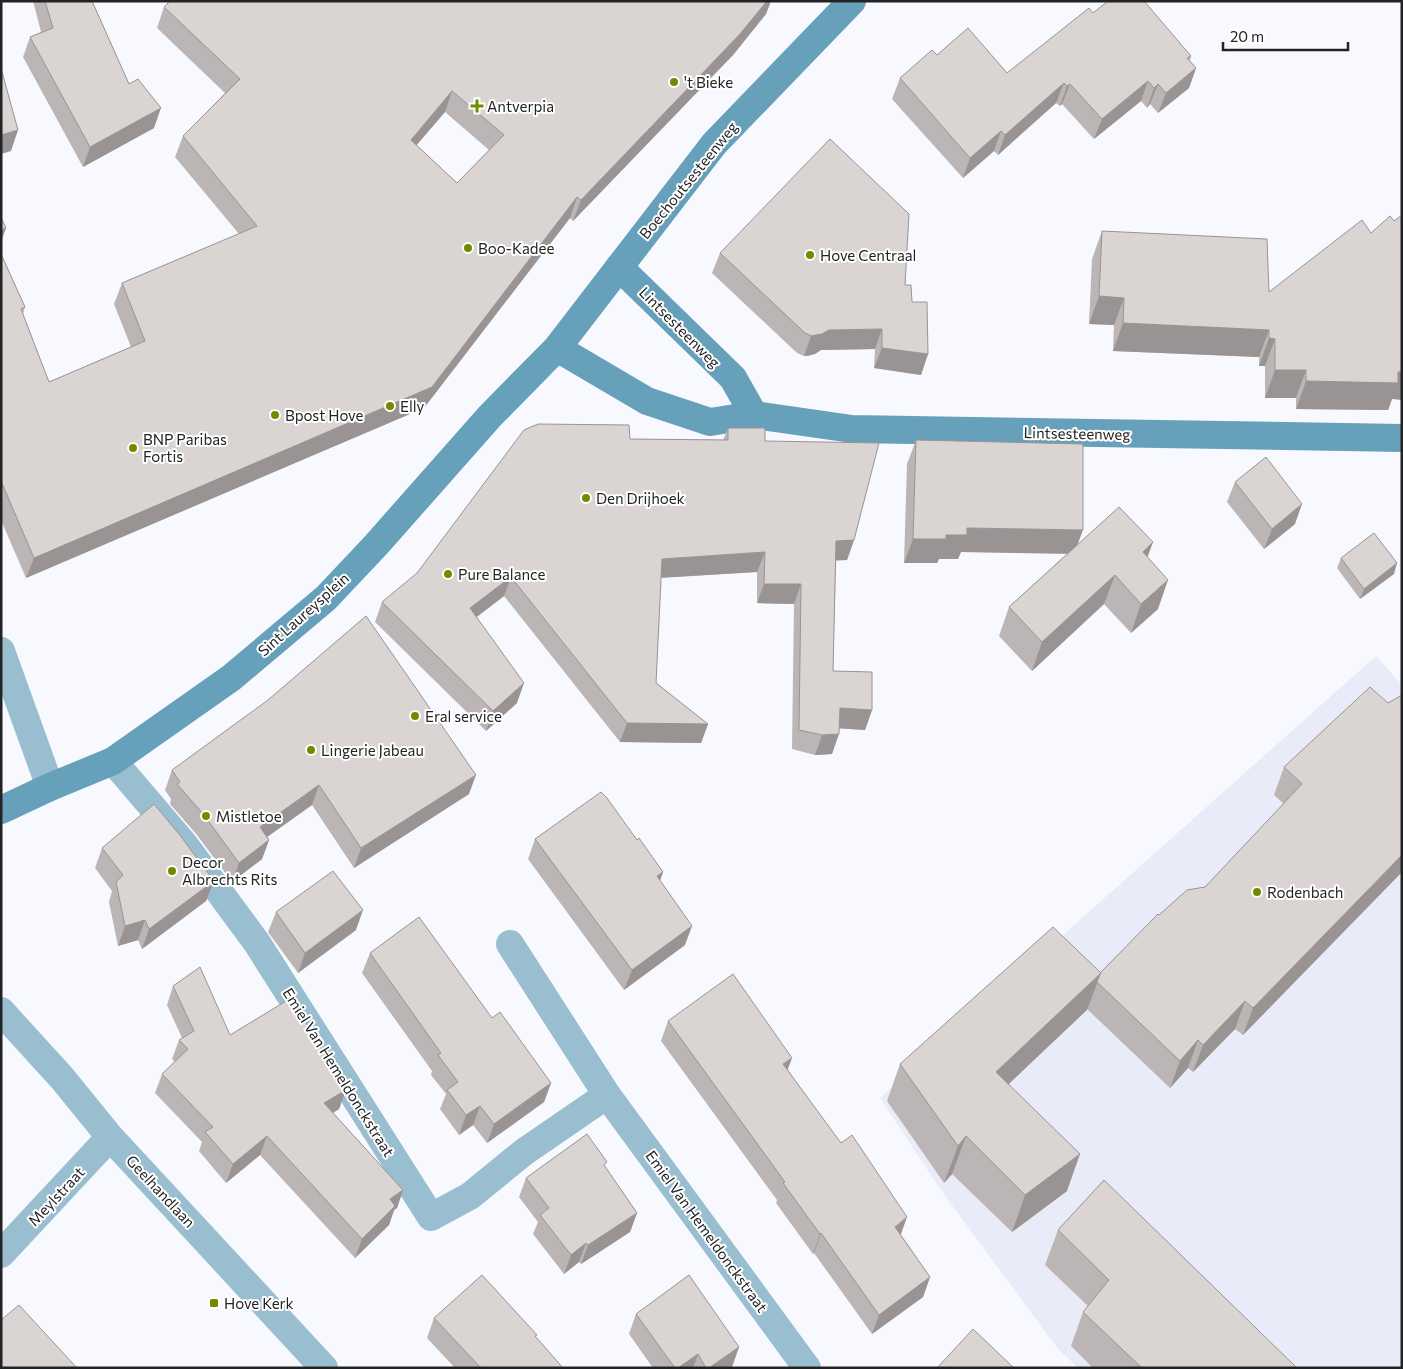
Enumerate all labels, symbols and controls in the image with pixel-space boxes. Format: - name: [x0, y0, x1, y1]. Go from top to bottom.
- scale bar: [1223, 20, 1348, 52]
- text: 20 m: [1230, 27, 1264, 45]
- place label: 't Bieke: [684, 73, 733, 91]
- marker: 't Bieke: [668, 76, 680, 88]
- place label: Antverpia: [487, 97, 554, 115]
- marker: Antverpia: [471, 100, 483, 112]
- street label: Boechoutsesteenweg: [635, 118, 741, 242]
- place label: Boo-Kadee: [478, 239, 554, 257]
- marker: Boo-Kadee: [462, 242, 474, 254]
- place label: Hove Centraal: [820, 246, 916, 264]
- marker: Hove Centraal: [804, 249, 816, 261]
- street label: Lintsesteenweg: [636, 283, 724, 371]
- place label: Elly: [400, 397, 425, 415]
- marker: Elly: [384, 400, 396, 412]
- place label: Bpost Hove: [285, 406, 364, 424]
- marker: Bpost Hove: [269, 409, 281, 421]
- street label: Lintsesteenweg: [1023, 423, 1131, 443]
- place label: BNP Paribas Fortis: [143, 430, 227, 465]
- marker: BNP Paribas Fortis: [127, 442, 139, 454]
- place label: Den Drijhoek: [596, 489, 685, 507]
- marker: Den Drijhoek: [580, 492, 592, 504]
- place label: Pure Balance: [458, 565, 546, 583]
- street label: Sint Laureysplein: [254, 568, 352, 660]
- marker: Pure Balance: [442, 568, 454, 580]
- place label: Eral service: [425, 707, 502, 725]
- marker: Eral service: [409, 710, 421, 722]
- place label: Lingerie Jabeau: [321, 741, 424, 759]
- marker: Lingerie Jabeau: [305, 744, 317, 756]
- place label: Mistletoe: [216, 807, 282, 825]
- marker: Mistletoe: [200, 810, 212, 822]
- place label: Decor Albrechts Rits: [182, 853, 278, 888]
- marker: Decor Albrechts Rits: [166, 865, 178, 877]
- place label: Rodenbach: [1267, 883, 1343, 901]
- marker: Rodenbach: [1251, 886, 1263, 898]
- street label: Emiel Van Hemeldonckstraat: [280, 984, 398, 1160]
- street label: Emiel Van Hemeldonckstraat: [642, 1147, 772, 1315]
- street label: Geelhandlaan: [123, 1151, 199, 1231]
- street label: Meylstraat: [24, 1163, 88, 1229]
- place label: Hove Kerk: [224, 1294, 294, 1312]
- marker: Hove Kerk: [208, 1297, 220, 1309]

